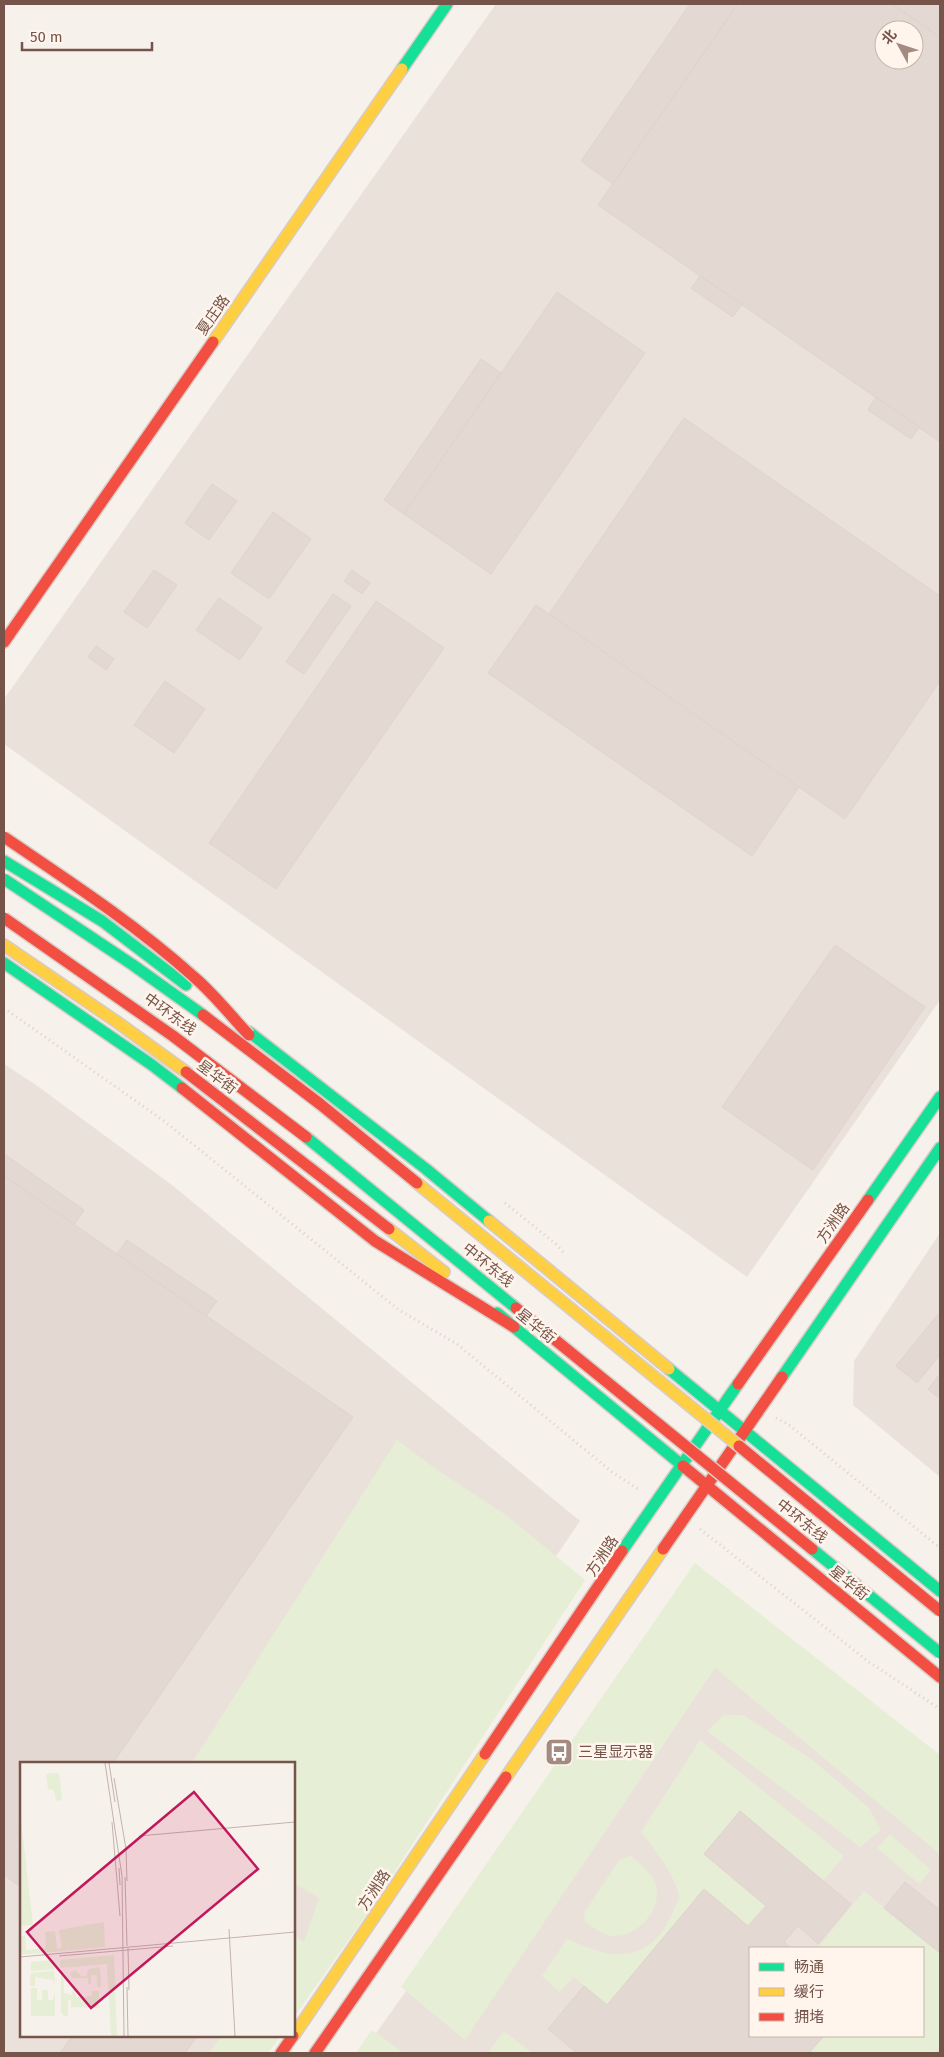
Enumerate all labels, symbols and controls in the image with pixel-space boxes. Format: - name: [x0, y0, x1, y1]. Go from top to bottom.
- scale bar: [22, 20, 152, 52]
- north arrow: [874, 20, 924, 70]
- text: 北: [878, 26, 900, 48]
- text: 50 m: [30, 28, 63, 46]
- street label: 夏庄路: [193, 291, 233, 339]
- street label: 中环东线: [140, 989, 200, 1039]
- street label: 星华街: [194, 1056, 240, 1098]
- street label: 方洲路: [813, 1199, 853, 1247]
- street label: 中环东线: [459, 1239, 517, 1291]
- street label: 星华街: [513, 1305, 559, 1347]
- street label: 中环东线: [773, 1495, 831, 1547]
- street label: 方洲路: [582, 1532, 622, 1580]
- street label: 星华街: [826, 1562, 872, 1604]
- bus stop icon: 三星显示器: [544, 1737, 574, 1767]
- place label: 三星显示器: [578, 1743, 653, 1761]
- inset map: [20, 1762, 295, 2037]
- street label: 方洲路: [354, 1866, 394, 1914]
- legend: [749, 1947, 924, 2037]
- text: 畅通: [794, 1958, 824, 1976]
- text: 缓行: [794, 1983, 824, 2001]
- text: 拥堵: [794, 2008, 824, 2026]

